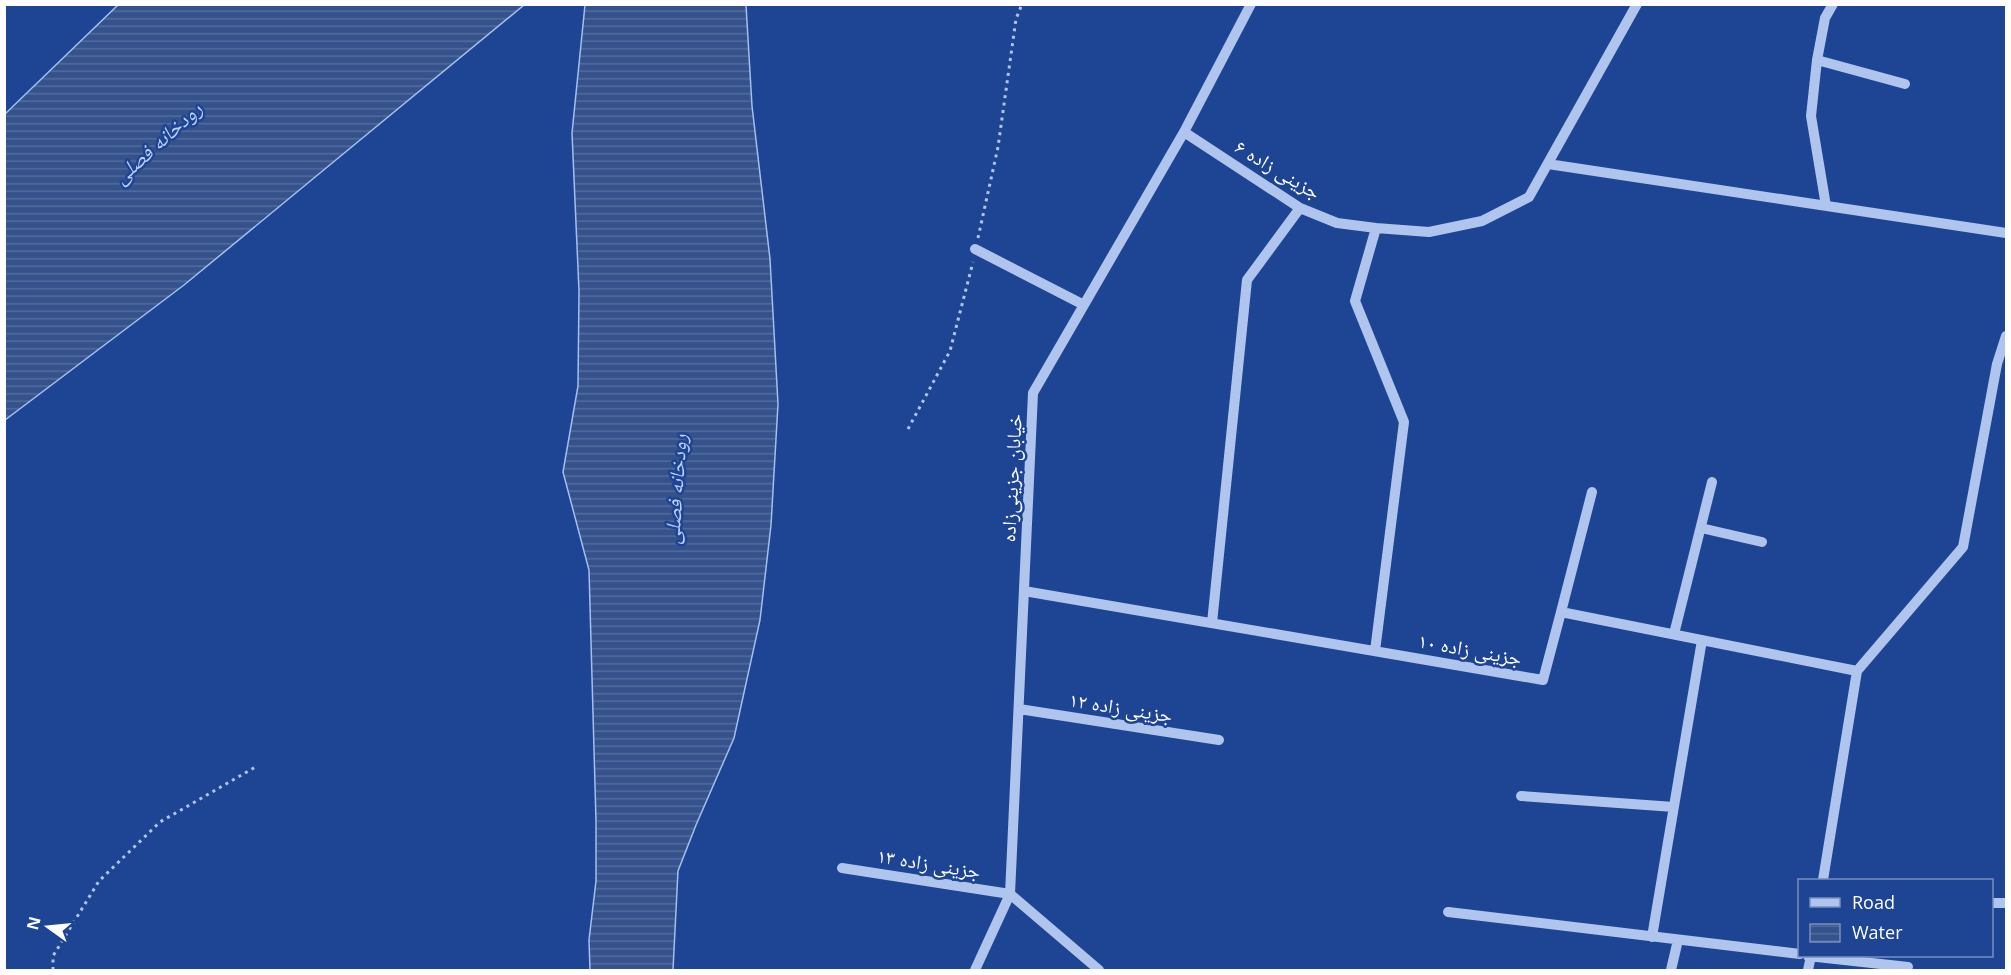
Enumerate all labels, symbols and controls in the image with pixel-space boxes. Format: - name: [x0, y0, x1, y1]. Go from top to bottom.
- water label: رودخانه فصلی: [106, 95, 208, 189]
- street label: جزینی زاده ۶: [1230, 133, 1326, 205]
- street label: خیابان جزینی‌زاده: [994, 413, 1028, 543]
- water label: رودخانه فصلی: [657, 433, 693, 545]
- street label: جزینی زاده ۱۰: [1416, 627, 1524, 671]
- street label: جزینی زاده ۱۲: [1067, 685, 1175, 729]
- street label: جزینی زاده ۱۳: [875, 841, 983, 885]
- legend: [1798, 879, 1993, 957]
- text: Road: [1852, 890, 1895, 914]
- north arrow: [18, 897, 78, 957]
- text: N: [21, 914, 46, 932]
- text: Water: [1852, 920, 1903, 944]

